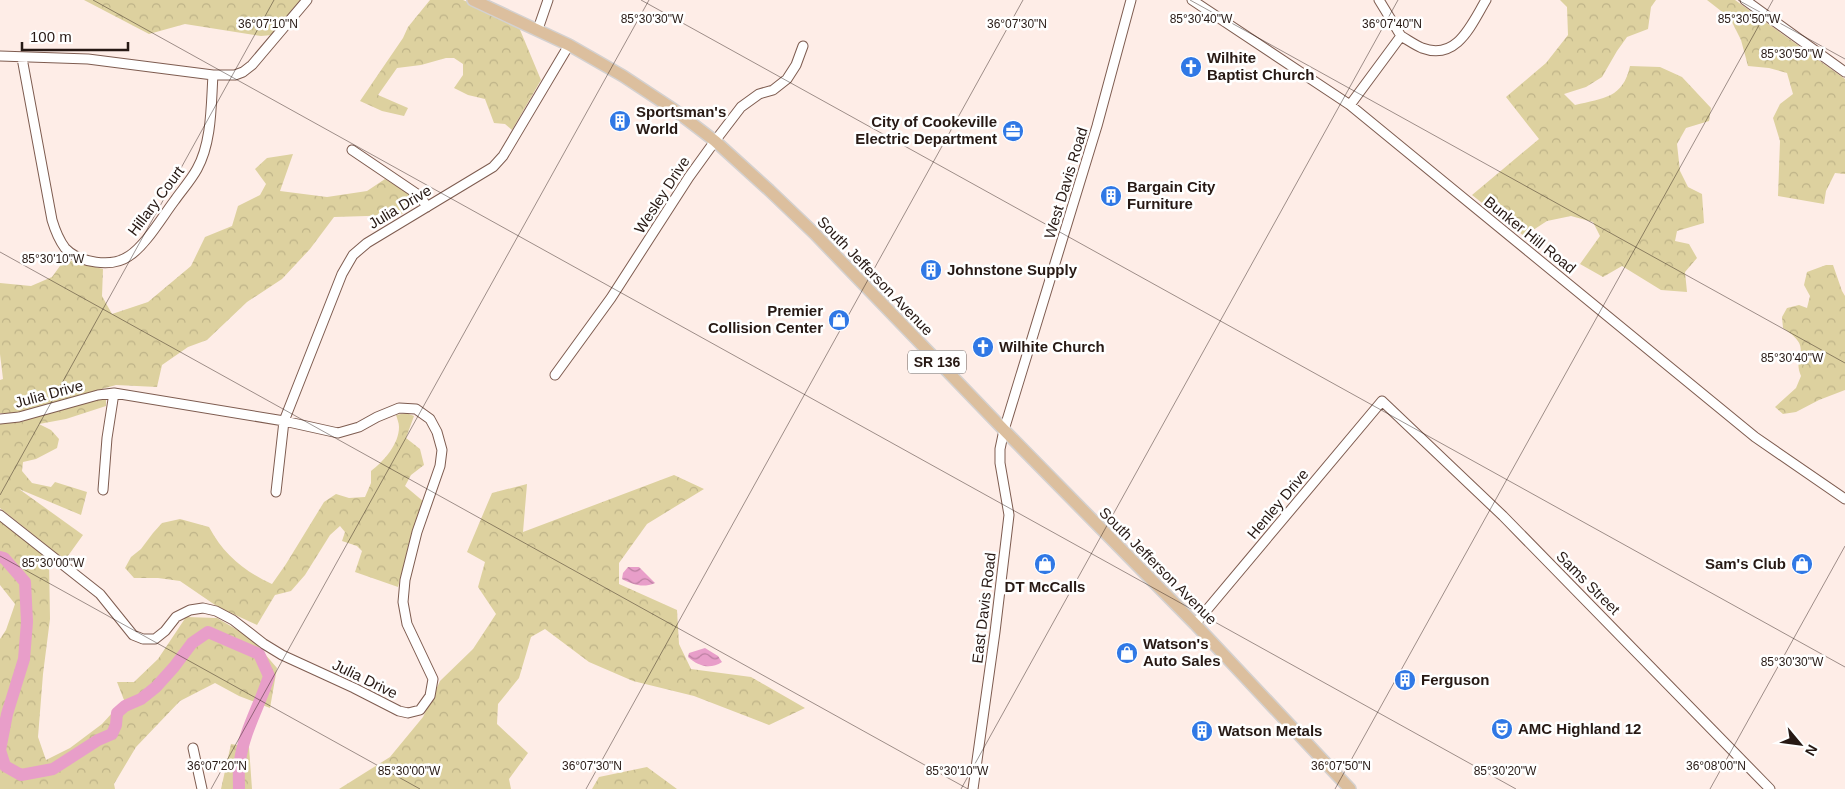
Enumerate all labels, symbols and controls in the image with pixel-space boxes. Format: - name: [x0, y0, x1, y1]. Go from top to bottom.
- text: 85°30'30"W: [621, 12, 684, 26]
- text: 85°30'40"W: [1170, 12, 1233, 26]
- text: 85°30'50"W: [1718, 12, 1781, 26]
- text: 36°07'10"N: [238, 17, 298, 31]
- text: 36°07'30"N: [987, 17, 1047, 31]
- text: 36°07'40"N: [1362, 17, 1422, 31]
- scale bar: [22, 20, 129, 52]
- text: 100 m: [30, 28, 72, 45]
- text: 85°30'50"W: [1761, 47, 1824, 61]
- place label: Wilhite Baptist Church: [1207, 49, 1315, 83]
- church icon: Wilhite Baptist Church: [1179, 55, 1203, 79]
- place label: Sportsman's World: [636, 103, 726, 137]
- building icon: Sportsman's World: [608, 109, 632, 133]
- place label: City of Cookeville Electric Department: [855, 113, 997, 147]
- office icon: City of Cookeville Electric Department: [1001, 119, 1025, 143]
- street label: West Davis Road: [1040, 125, 1091, 241]
- street label: Wesley Drive: [630, 153, 693, 236]
- street label: Hillary Court: [124, 162, 188, 239]
- place label: Bargain City Furniture: [1127, 178, 1216, 212]
- street label: Julia Drive: [365, 181, 434, 232]
- building icon: Bargain City Furniture: [1099, 184, 1123, 208]
- street label: Bunker Hill Road: [1481, 193, 1579, 277]
- street label: South Jefferson Avenue: [814, 213, 937, 339]
- text: 85°30'10"W: [22, 252, 85, 266]
- building icon: Johnstone Supply: [919, 258, 943, 282]
- place label: Johnstone Supply: [947, 261, 1078, 278]
- place label: Premier Collision Center: [708, 302, 823, 336]
- shop icon: Premier Collision Center: [827, 308, 851, 332]
- church icon: Wilhite Church: [971, 335, 995, 359]
- place label: Wilhite Church: [999, 338, 1105, 355]
- road number: SR 136: [908, 351, 966, 374]
- text: 85°30'40"W: [1761, 351, 1824, 365]
- street label: Julia Drive: [13, 376, 85, 411]
- street label: Henley Drive: [1244, 465, 1312, 542]
- street label: South Jefferson Avenue: [1096, 504, 1220, 628]
- street label: Sams Street: [1553, 547, 1624, 618]
- street label: East Davis Road: [968, 551, 999, 664]
- shop icon: DT McCalls: [1033, 552, 1057, 576]
- shop icon: Sam's Club: [1790, 552, 1814, 576]
- place label: Sam's Club: [1705, 555, 1786, 572]
- text: 85°30'00"W: [22, 556, 85, 570]
- place label: DT McCalls: [1005, 578, 1085, 595]
- place label: Watson's Auto Sales: [1143, 635, 1221, 669]
- shop icon: Watson's Auto Sales: [1115, 641, 1139, 665]
- text: 85°30'30"W: [1761, 655, 1824, 669]
- street label: Julia Drive: [330, 656, 400, 702]
- building icon: Ferguson: [1393, 668, 1417, 692]
- place label: Ferguson: [1421, 671, 1489, 688]
- theatre icon: AMC Highland 12: [1490, 717, 1514, 741]
- building icon: Watson Metals: [1190, 719, 1214, 743]
- north arrow: [1775, 719, 1825, 769]
- place label: AMC Highland 12: [1518, 720, 1641, 737]
- place label: Watson Metals: [1218, 722, 1322, 739]
- text: N: [1802, 742, 1821, 759]
- text: 36°07'20"N: [187, 759, 247, 773]
- text: 36°07'30"N: [562, 759, 622, 773]
- text: 36°07'50"N: [1311, 759, 1371, 773]
- text: 36°08'00"N: [1686, 759, 1746, 773]
- text: 85°30'00"W: [378, 764, 441, 778]
- text: 85°30'10"W: [926, 764, 989, 778]
- text: 85°30'20"W: [1474, 764, 1537, 778]

